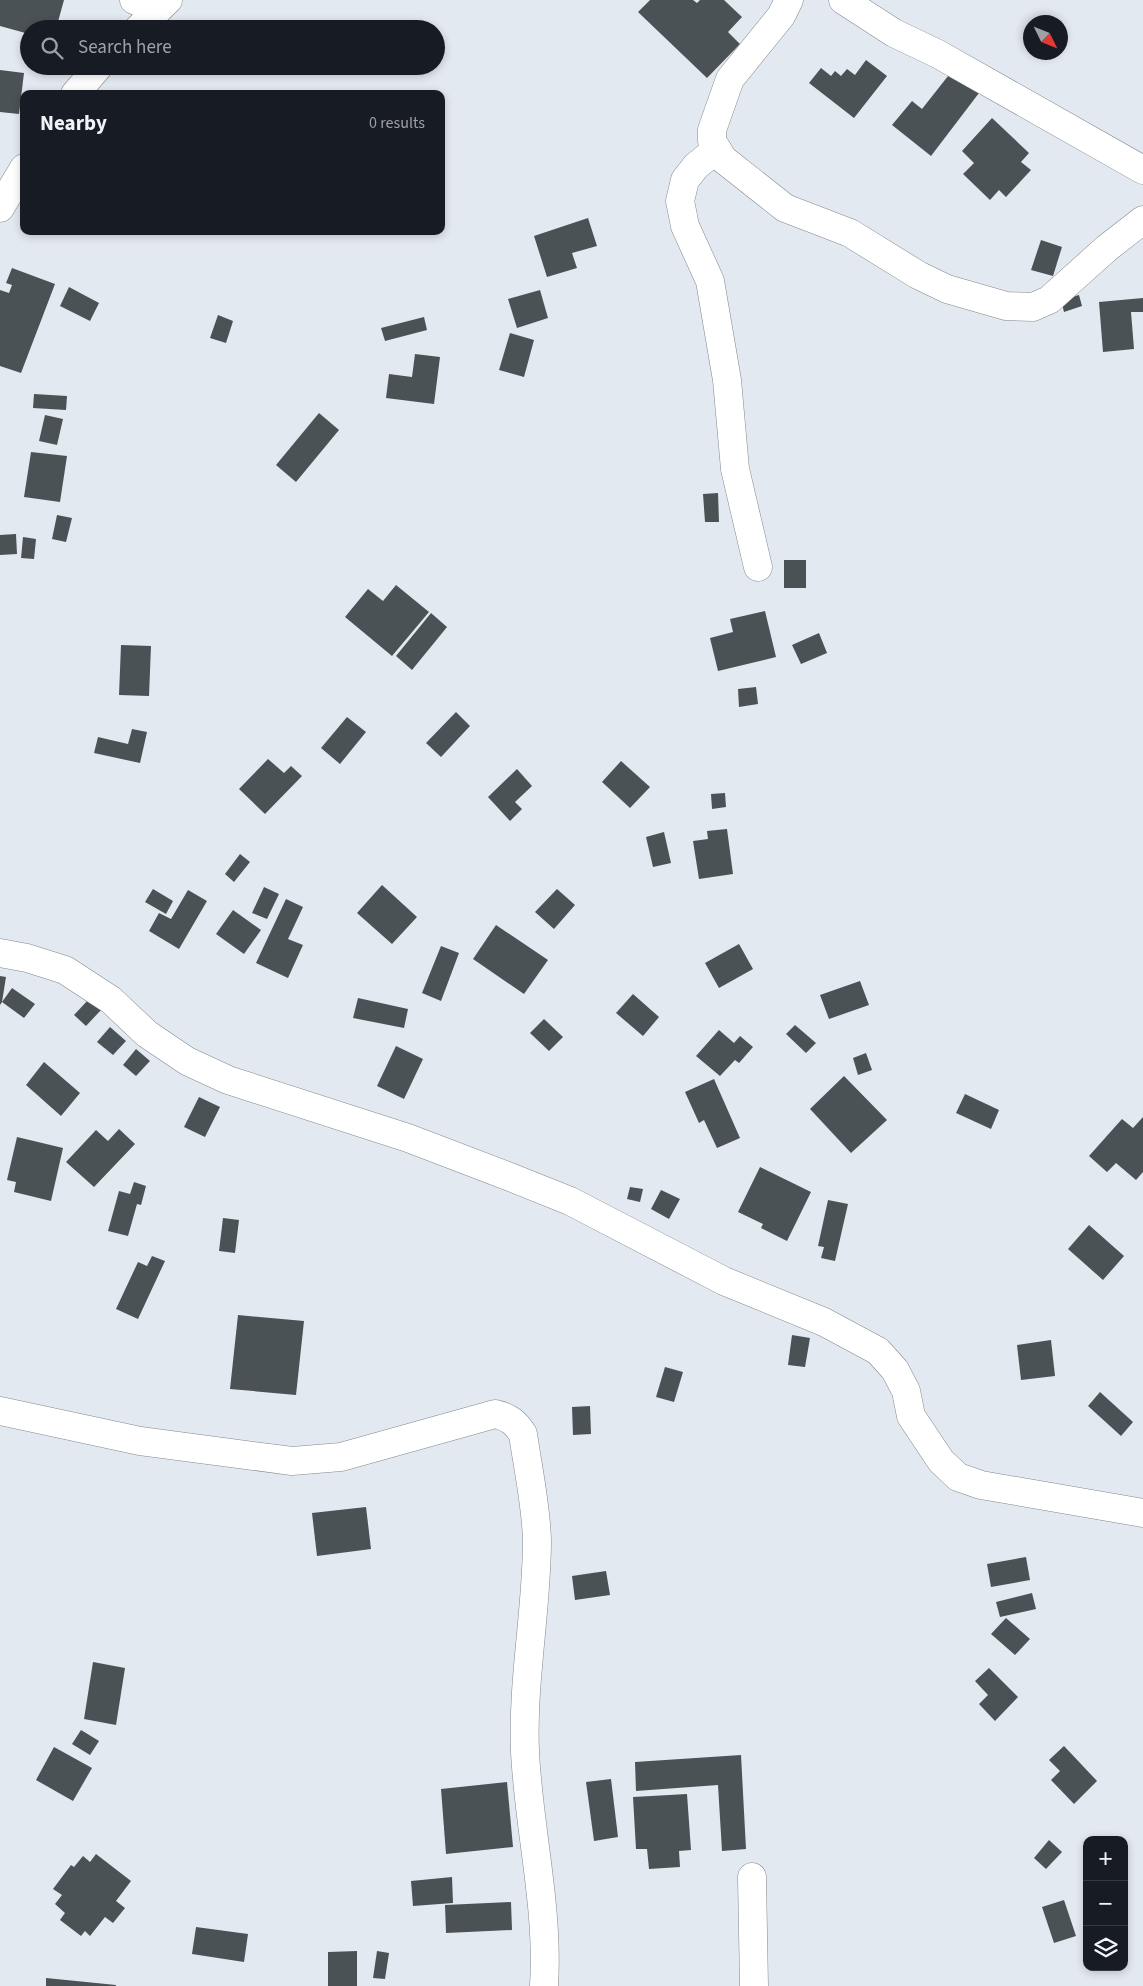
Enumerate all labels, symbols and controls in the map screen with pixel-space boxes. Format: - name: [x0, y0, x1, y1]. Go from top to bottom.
- north arrow: [1023, 15, 1068, 60]
- search box: [20, 20, 445, 75]
- icon: search: [38, 34, 66, 62]
- text: Search here: [78, 34, 172, 61]
- text: Nearby: [40, 108, 107, 138]
- text: 0 results: [369, 112, 425, 134]
- map controls: [1083, 1836, 1128, 1971]
- button: +: [1083, 1836, 1128, 1881]
- button: −: [1083, 1881, 1128, 1926]
- button: layers: [1083, 1926, 1128, 1971]

